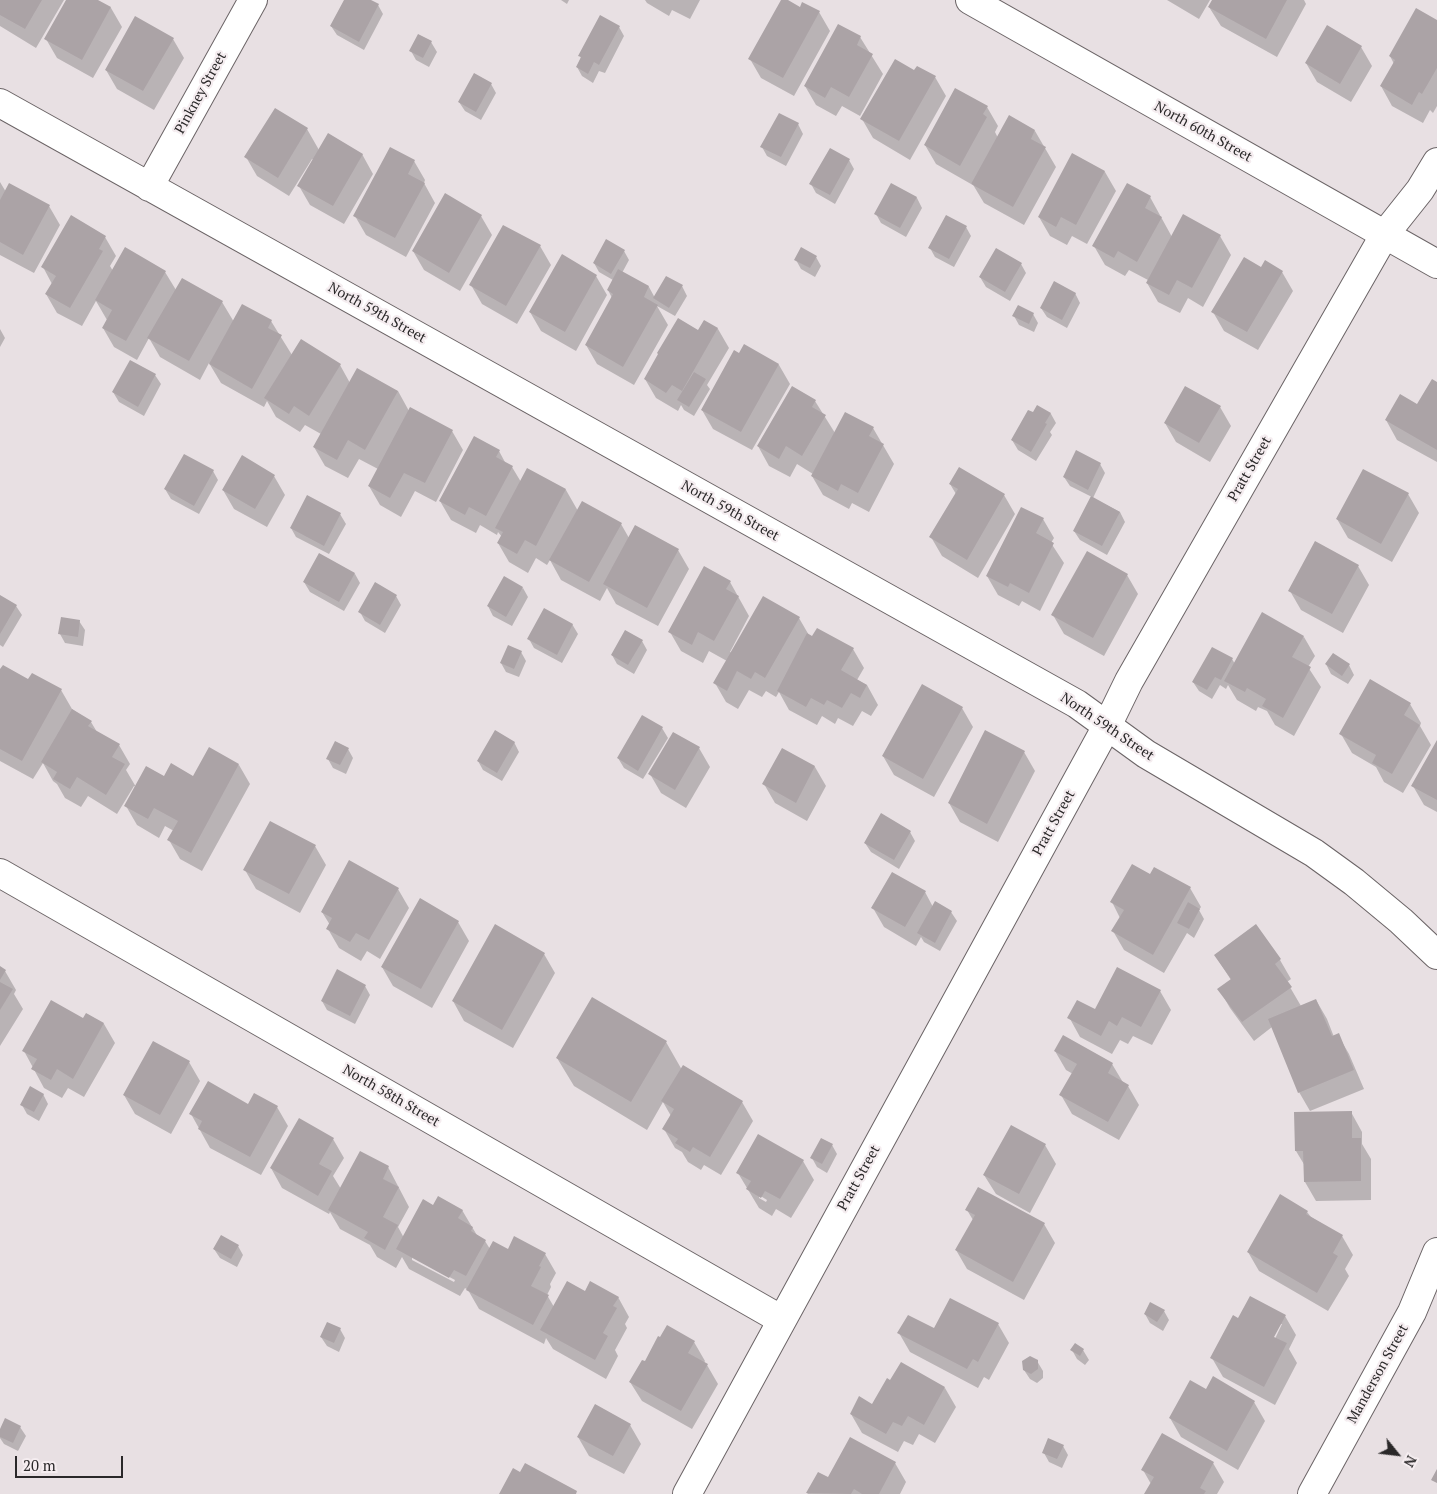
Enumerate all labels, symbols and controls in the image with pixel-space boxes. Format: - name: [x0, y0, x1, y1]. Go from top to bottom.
- street label: Pinkney Street: [172, 49, 230, 137]
- street label: North 60th Street: [1151, 98, 1255, 166]
- street label: North 59th Street: [325, 279, 429, 347]
- street label: Pratt Street: [1225, 434, 1275, 504]
- street label: North 59th Street: [678, 477, 782, 545]
- street label: North 59th Street: [1057, 689, 1157, 765]
- street label: Pratt Street: [1029, 787, 1079, 859]
- street label: North 58th Street: [339, 1061, 443, 1131]
- street label: Pratt Street: [834, 1142, 884, 1214]
- street label: Manderson Street: [1344, 1322, 1412, 1426]
- north arrow: [1372, 1429, 1422, 1479]
- scale bar: [18, 1446, 125, 1478]
- text: N: [1400, 1452, 1421, 1471]
- text: 20 m: [23, 1455, 56, 1475]

